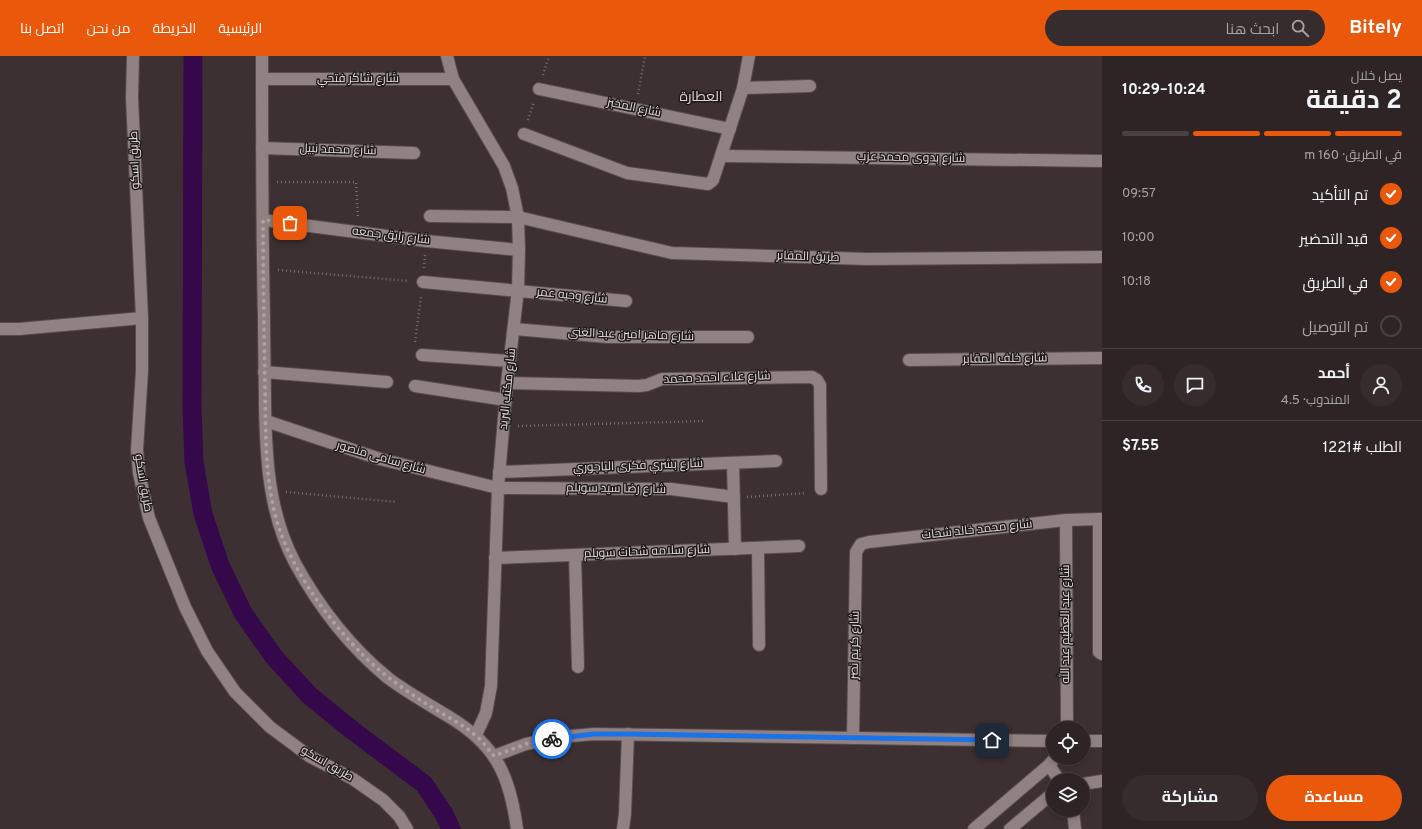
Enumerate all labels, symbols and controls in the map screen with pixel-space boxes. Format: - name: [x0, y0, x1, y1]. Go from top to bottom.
- search box: [1045, 10, 1325, 46]
- text: Bitely: [1349, 16, 1402, 40]
- icon: search: [1289, 17, 1311, 39]
- text: اتصل بنا: [20, 21, 65, 38]
- text: من نحن: [87, 21, 131, 38]
- text: الخريطة: [153, 21, 196, 38]
- text: الرئيسية: [218, 21, 262, 38]
- text: ابحث هنا: [1226, 21, 1279, 40]
- text: يصل خلال: [1351, 69, 1402, 85]
- street label: شارع شاكر فتحي: [317, 71, 399, 88]
- text: 10:24–10:29: [1122, 81, 1206, 100]
- text: 2 دقيقة: [1306, 85, 1402, 118]
- district label: العطارة: [680, 89, 723, 106]
- street label: شارع المخبز: [604, 94, 663, 122]
- street label: طريق اسكو: [126, 131, 144, 189]
- street label: شارع محمد نبيل: [299, 141, 377, 159]
- text: في الطريق · 160 m: [1304, 148, 1402, 164]
- street label: شارع بدوى محمد عزب: [857, 149, 965, 167]
- icon: check: [1380, 183, 1402, 205]
- text: 09:57: [1122, 186, 1156, 202]
- text: تم التأكيد: [1312, 187, 1368, 206]
- pin: [273, 206, 307, 240]
- icon: bag: [279, 212, 301, 234]
- street label: شارع رايق جمعه: [351, 223, 431, 249]
- icon: check: [1380, 227, 1402, 249]
- text: 10:00: [1122, 230, 1155, 246]
- text: قيد التحضير: [1300, 231, 1368, 250]
- street label: طريق المقابر: [775, 248, 840, 266]
- icon: check: [1380, 271, 1402, 293]
- text: 10:18: [1122, 274, 1151, 290]
- text: في الطريق: [1303, 275, 1368, 294]
- street label: شارع وجيه عمر: [535, 284, 608, 308]
- text: تم التوصيل: [1302, 319, 1368, 338]
- street label: شارع ماهر امين عبد الغنى: [568, 325, 694, 345]
- street label: شارع مكتب البريد: [496, 347, 520, 431]
- street label: شارع خلف المقابر: [962, 350, 1047, 368]
- button: phone: [1122, 364, 1164, 406]
- button: chat: [1174, 364, 1216, 406]
- button: person: [1360, 364, 1402, 406]
- text: أحمد: [1318, 365, 1350, 384]
- street label: شارع علاء احمد محمد: [663, 368, 771, 388]
- text: المندوب · 4.5: [1281, 393, 1350, 409]
- street label: شارع سامى منصور: [334, 437, 428, 478]
- text: $7.55: [1122, 437, 1159, 456]
- text: الطلب #1221: [1322, 439, 1402, 458]
- street label: طريق اسكو: [130, 453, 156, 513]
- street label: شارع بشري فكرى الباجوري: [573, 456, 703, 477]
- street label: شارع رضا سيد سويلم: [566, 480, 666, 498]
- street label: شارع محمد خالد شحات: [921, 516, 1033, 544]
- street label: شارع سلامه شحات سويلم: [584, 542, 710, 562]
- street label: شارع عبد العظيم عبد الله: [1057, 564, 1074, 684]
- street label: شارع كريم نصر: [846, 610, 864, 680]
- courier: [532, 719, 572, 759]
- map controls: [1046, 721, 1090, 817]
- button: locate: [1046, 721, 1090, 765]
- pin: [975, 723, 1009, 757]
- icon: bike: [541, 728, 563, 750]
- icon: home: [981, 729, 1003, 751]
- street label: طريق اسكو: [298, 743, 356, 786]
- button: layers: [1046, 773, 1090, 817]
- button: مشاركة: [1122, 775, 1258, 821]
- button: مساعدة: [1266, 775, 1402, 821]

